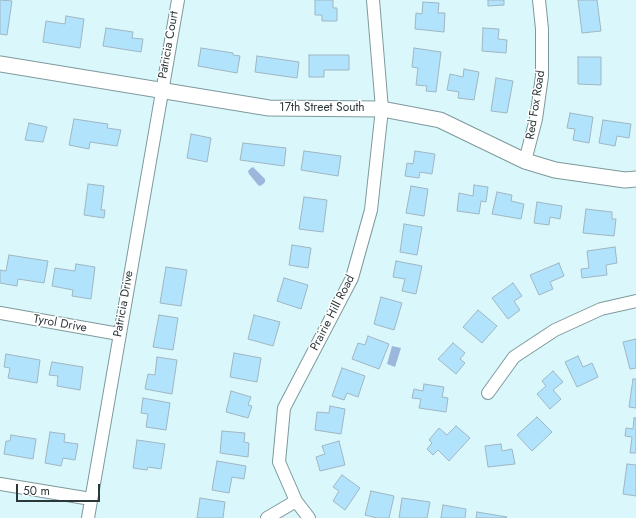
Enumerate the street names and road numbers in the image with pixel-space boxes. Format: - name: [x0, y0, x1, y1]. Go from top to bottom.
- street label: Patricia Court: [156, 10, 182, 80]
- street label: Red Fox Road: [523, 69, 549, 141]
- street label: 17th Street South: [279, 101, 365, 115]
- street label: Patricia Drive: [111, 270, 137, 338]
- street label: Prairie Hill Road: [308, 273, 358, 353]
- street label: Tyrol Drive: [32, 312, 88, 336]

